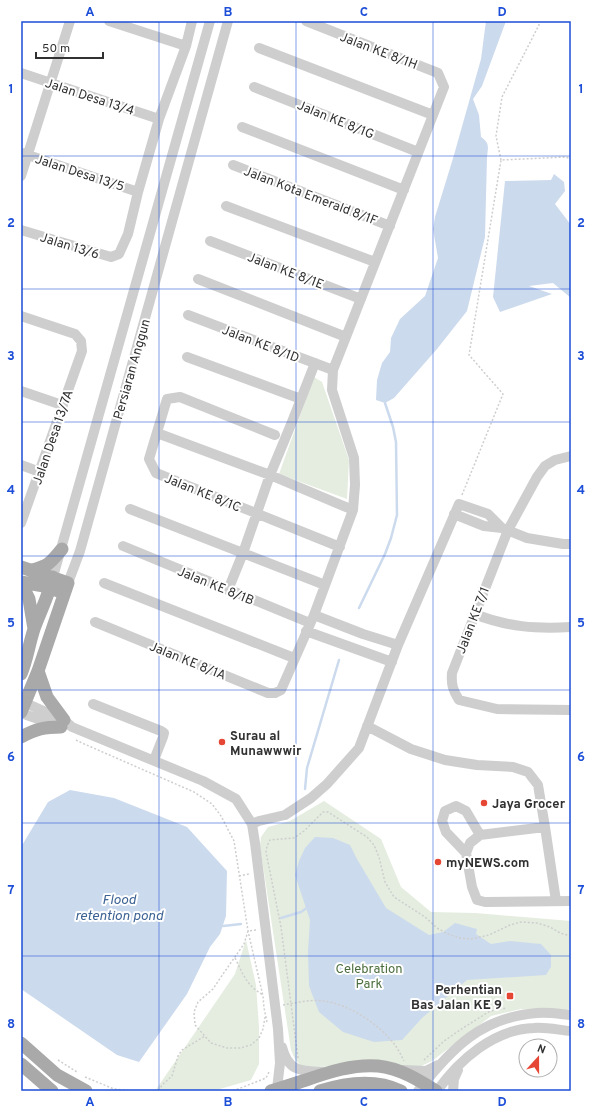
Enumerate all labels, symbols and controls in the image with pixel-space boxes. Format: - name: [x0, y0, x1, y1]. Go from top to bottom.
- text: A: [85, 5, 95, 21]
- text: B: [224, 5, 233, 21]
- text: C: [360, 5, 368, 21]
- text: D: [497, 5, 507, 21]
- street label: Jalan KE 8/1H: [337, 30, 419, 74]
- scale bar: [36, 34, 103, 60]
- text: 50 m: [42, 41, 70, 57]
- street label: Jalan Desa 13/4: [43, 76, 136, 120]
- text: 1: [8, 82, 14, 98]
- text: 1: [578, 82, 584, 98]
- street label: Jalan KE 8/1G: [294, 98, 376, 144]
- street label: Jalan Desa 13/5: [33, 152, 126, 196]
- street label: Jalan Kota Emerald 8/1F: [241, 164, 380, 230]
- text: 2: [7, 216, 15, 232]
- text: 2: [577, 216, 585, 232]
- street label: Jalan 13/6: [38, 230, 101, 264]
- street label: Jalan KE 8/1E: [245, 250, 326, 294]
- street label: Persiaran Anggun: [111, 317, 155, 422]
- street label: Jalan KE 8/1D: [219, 323, 301, 367]
- text: 3: [7, 349, 15, 365]
- text: 3: [577, 349, 585, 365]
- street label: Jalan Desa 13/7A: [30, 388, 78, 487]
- street label: Jalan KE 8/1C: [162, 471, 243, 517]
- text: 4: [7, 483, 15, 499]
- text: 4: [577, 483, 585, 499]
- street label: Jalan KE 8/1B: [175, 564, 256, 610]
- street label: Jalan KE 7/1: [454, 585, 494, 656]
- text: 5: [7, 616, 15, 632]
- text: 5: [577, 616, 585, 632]
- street label: Jalan KE 8/1A: [147, 639, 228, 685]
- place label: Surau al Munawwwir: [230, 729, 302, 760]
- marker: Surau al Munawwwir: [217, 737, 227, 747]
- text: 6: [7, 750, 15, 766]
- text: 6: [577, 750, 585, 766]
- place label: Jaya Grocer: [492, 797, 566, 813]
- marker: Jaya Grocer: [479, 798, 489, 808]
- place label: myNEWS.com: [446, 856, 529, 872]
- marker: myNEWS.com: [433, 857, 443, 867]
- text: 7: [8, 883, 15, 899]
- text: 7: [578, 883, 585, 899]
- water label: Flood retention pond: [75, 892, 164, 925]
- park label: Celebration Park: [335, 962, 403, 993]
- place label: Perhentian Bas Jalan KE 9: [411, 983, 502, 1014]
- marker: Perhentian Bas Jalan KE 9: [505, 991, 515, 1001]
- text: 8: [7, 1017, 15, 1033]
- text: 8: [577, 1017, 585, 1033]
- north arrow: [518, 1038, 558, 1078]
- text: N: [535, 1042, 547, 1058]
- text: A: [85, 1095, 95, 1111]
- text: B: [224, 1095, 233, 1111]
- text: C: [360, 1095, 368, 1111]
- text: D: [497, 1095, 507, 1111]

